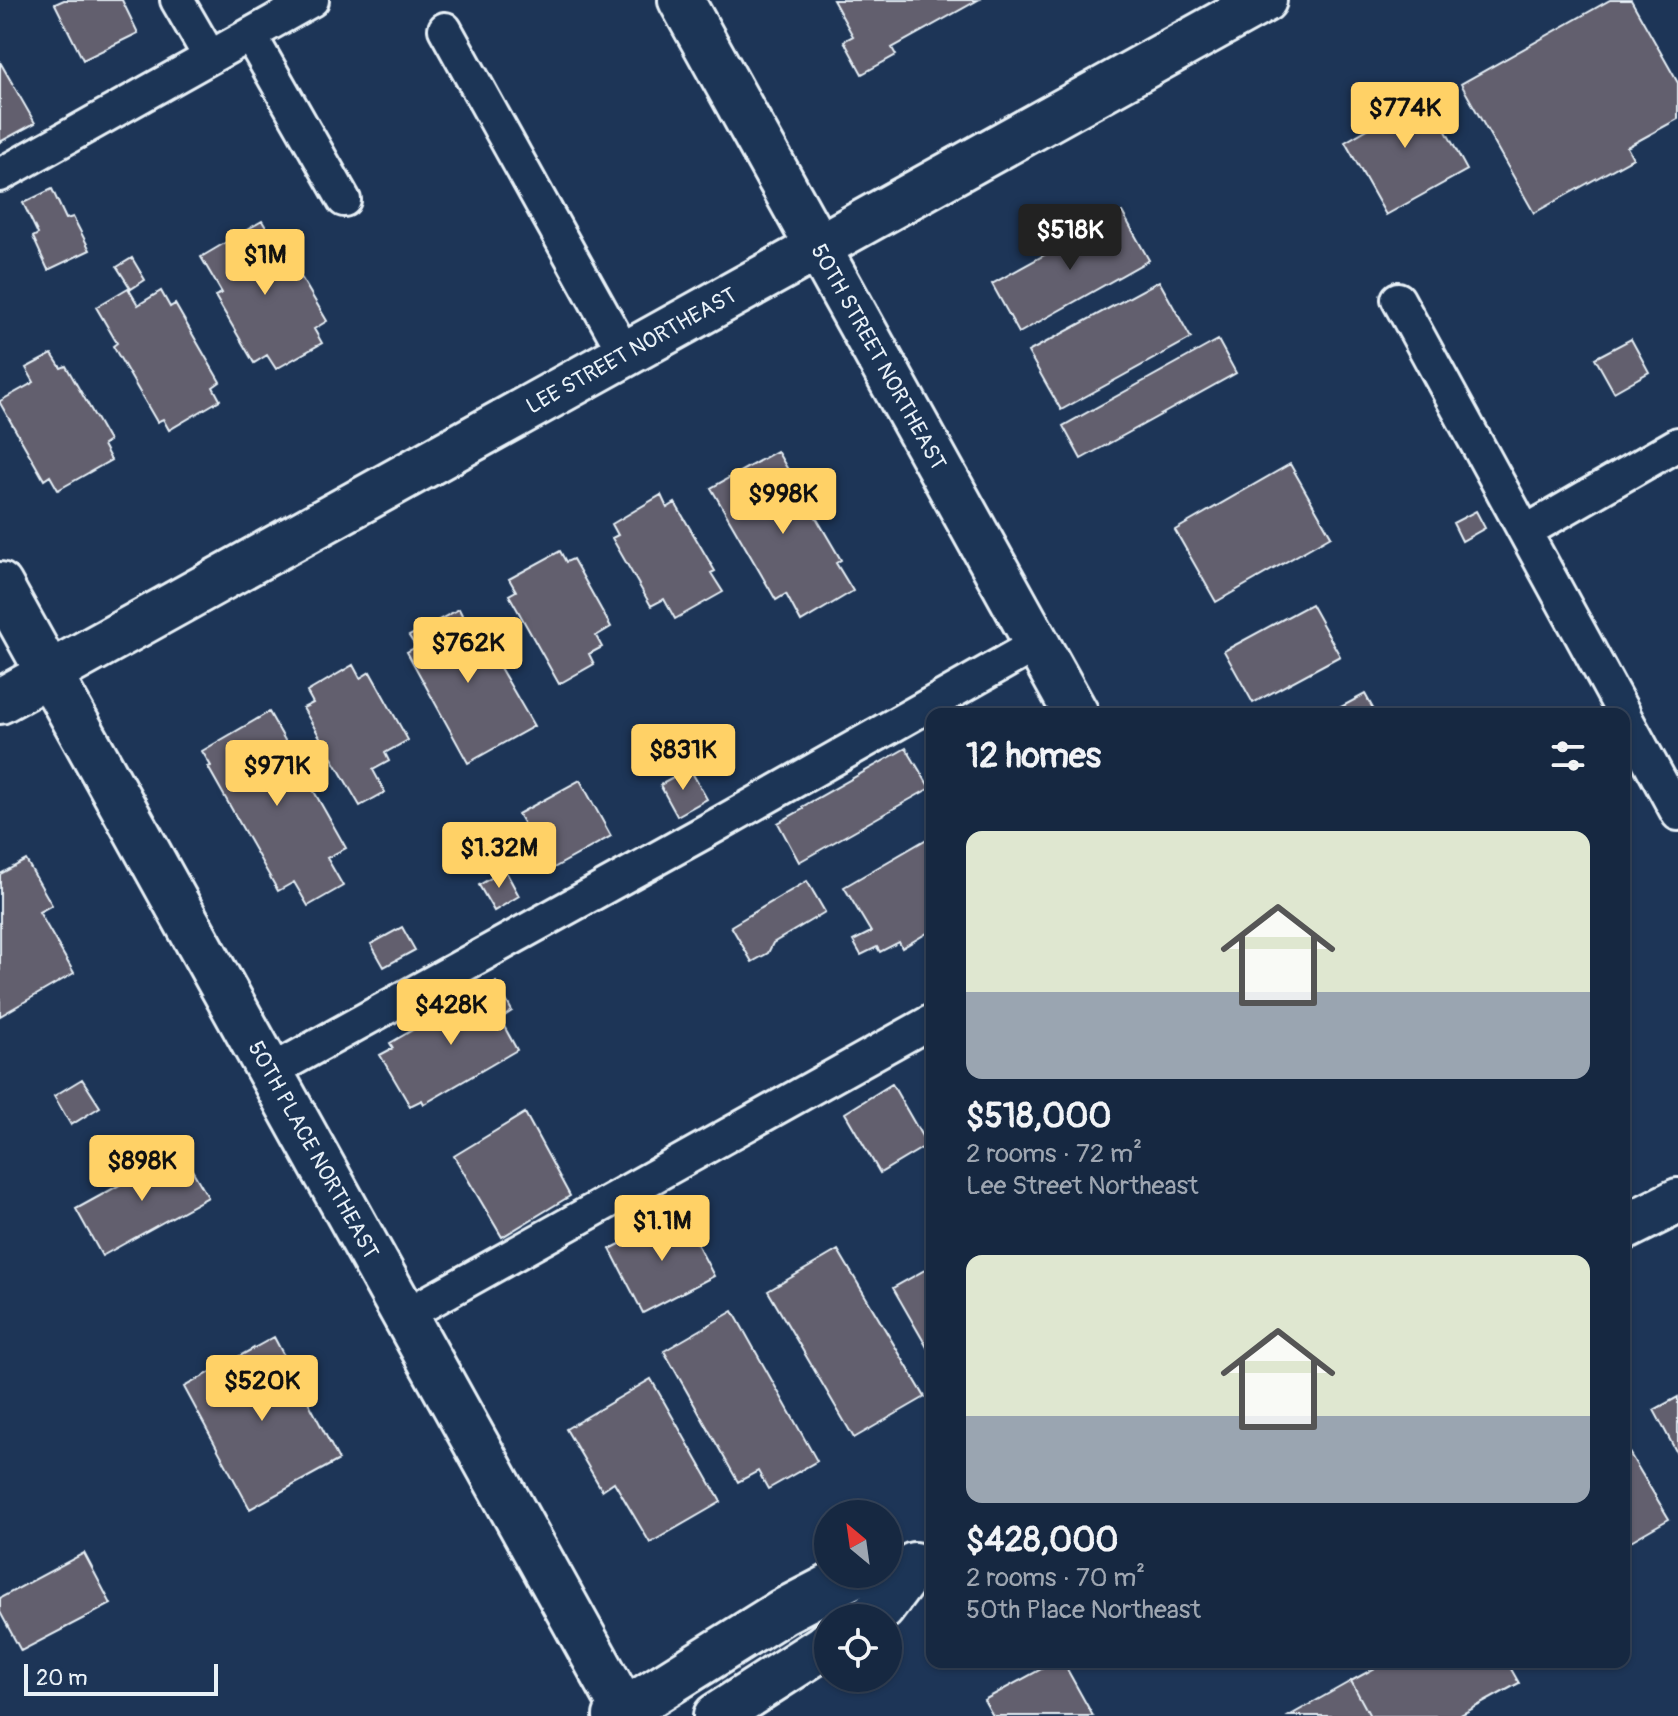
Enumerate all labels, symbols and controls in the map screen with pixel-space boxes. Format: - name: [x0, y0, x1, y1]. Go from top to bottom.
- pin: $774K: [1349, 82, 1461, 150]
- text: $774K: [1369, 92, 1441, 124]
- pin: $518K: [1014, 204, 1126, 272]
- text: $518K: [1036, 214, 1104, 246]
- pin: $1M: [226, 229, 304, 297]
- text: $1M: [244, 239, 286, 271]
- street label: 50TH STREET NORTHEAST: [805, 239, 952, 475]
- street label: LEE STREET NORTHEAST: [521, 281, 742, 420]
- pin: $998K: [727, 468, 839, 536]
- text: $998K: [748, 478, 818, 510]
- pin: $762K: [412, 617, 524, 685]
- text: $762K: [431, 627, 505, 659]
- pin: $831K: [627, 724, 739, 792]
- text: $831K: [649, 734, 717, 766]
- icon: filters: [1546, 734, 1590, 778]
- text: 12 homes: [966, 735, 1101, 778]
- pin: $971K: [221, 740, 333, 808]
- text: $971K: [243, 750, 311, 782]
- pin: $1.32M: [434, 822, 564, 890]
- text: $1.32M: [460, 832, 538, 864]
- icon: home: [1206, 883, 1350, 1027]
- pin: $428K: [395, 979, 507, 1047]
- text: $428K: [415, 989, 487, 1021]
- street label: 50TH PLACE NORTHEAST: [242, 1036, 385, 1264]
- text: $518,000: [966, 1095, 1112, 1138]
- pin: $898K: [86, 1135, 198, 1203]
- text: 2 rooms · 72 m²: [966, 1138, 1142, 1170]
- text: $898K: [107, 1145, 177, 1177]
- text: Lee Street Northeast: [966, 1170, 1199, 1202]
- pin: $1.1M: [606, 1195, 718, 1263]
- text: $1.1M: [633, 1205, 691, 1237]
- icon: home: [1206, 1307, 1350, 1451]
- pin: $520K: [206, 1355, 318, 1423]
- text: $520K: [224, 1365, 300, 1397]
- north arrow: [814, 1500, 902, 1588]
- map controls: [814, 1500, 902, 1692]
- text: $428,000: [966, 1519, 1119, 1562]
- text: 2 rooms · 70 m²: [966, 1562, 1145, 1594]
- text: 50th Place Northeast: [966, 1594, 1201, 1626]
- button: locate: [814, 1604, 902, 1692]
- scale bar: [24, 1660, 218, 1696]
- text: 20 m: [36, 1664, 88, 1692]

